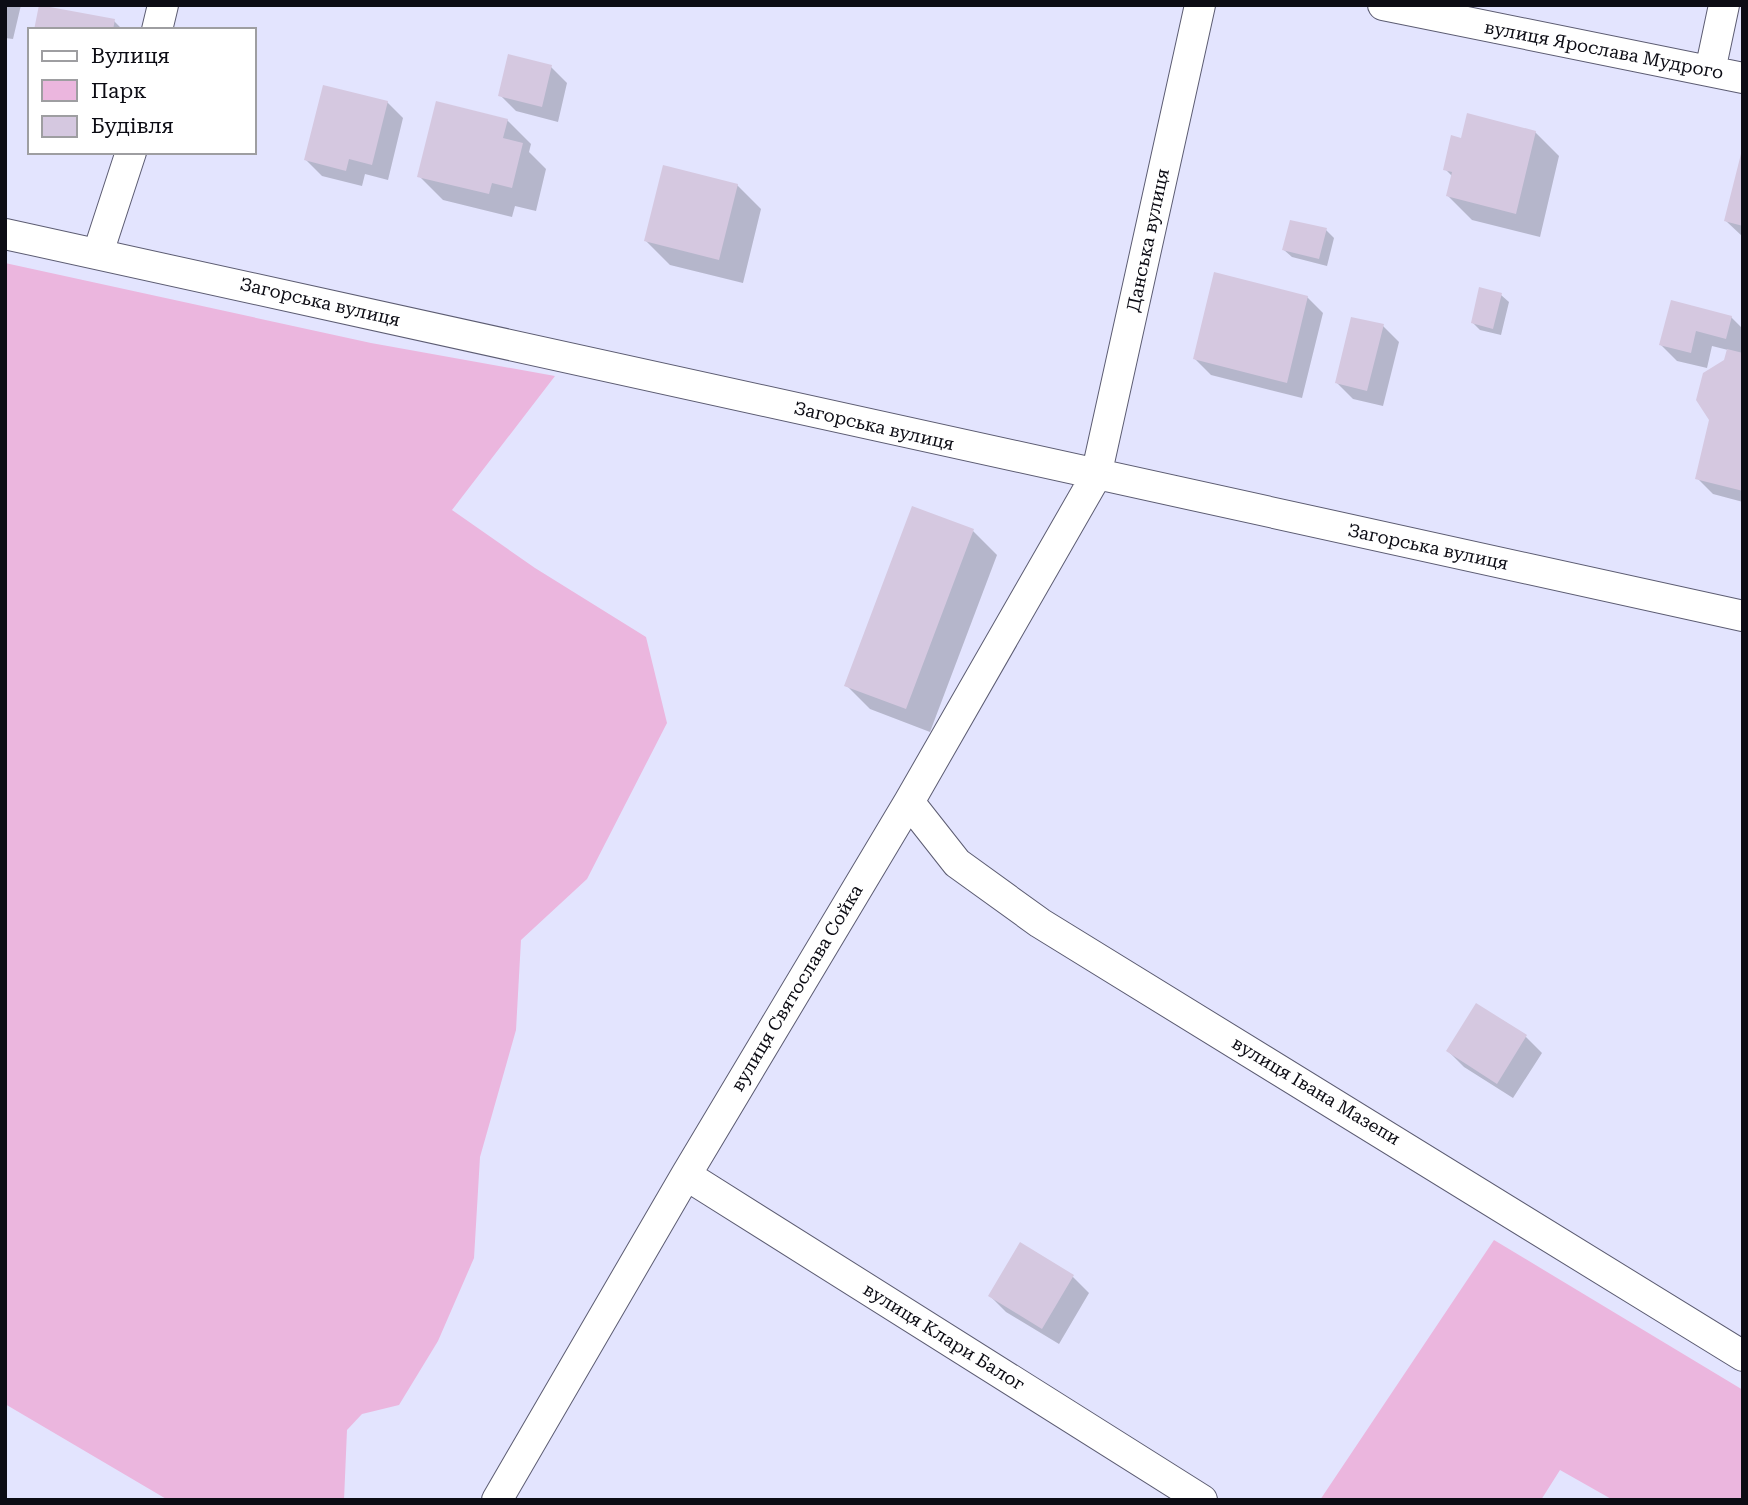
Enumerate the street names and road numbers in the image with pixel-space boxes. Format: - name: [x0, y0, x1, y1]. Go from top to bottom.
- street label: вулиця Ярослава Мудрого: [1483, 16, 1725, 83]
- street label: Данська вулиця: [1122, 166, 1173, 313]
- street label: Загорська вулиця: [238, 273, 402, 330]
- street label: Загорська вулиця: [792, 397, 956, 454]
- street label: Загорська вулиця: [1346, 519, 1510, 574]
- street label: вулиця Святослава Сойка: [726, 880, 867, 1095]
- street label: вулиця Івана Мазепи: [1228, 1032, 1404, 1149]
- street label: вулиця Клари Балог: [860, 1278, 1029, 1395]

